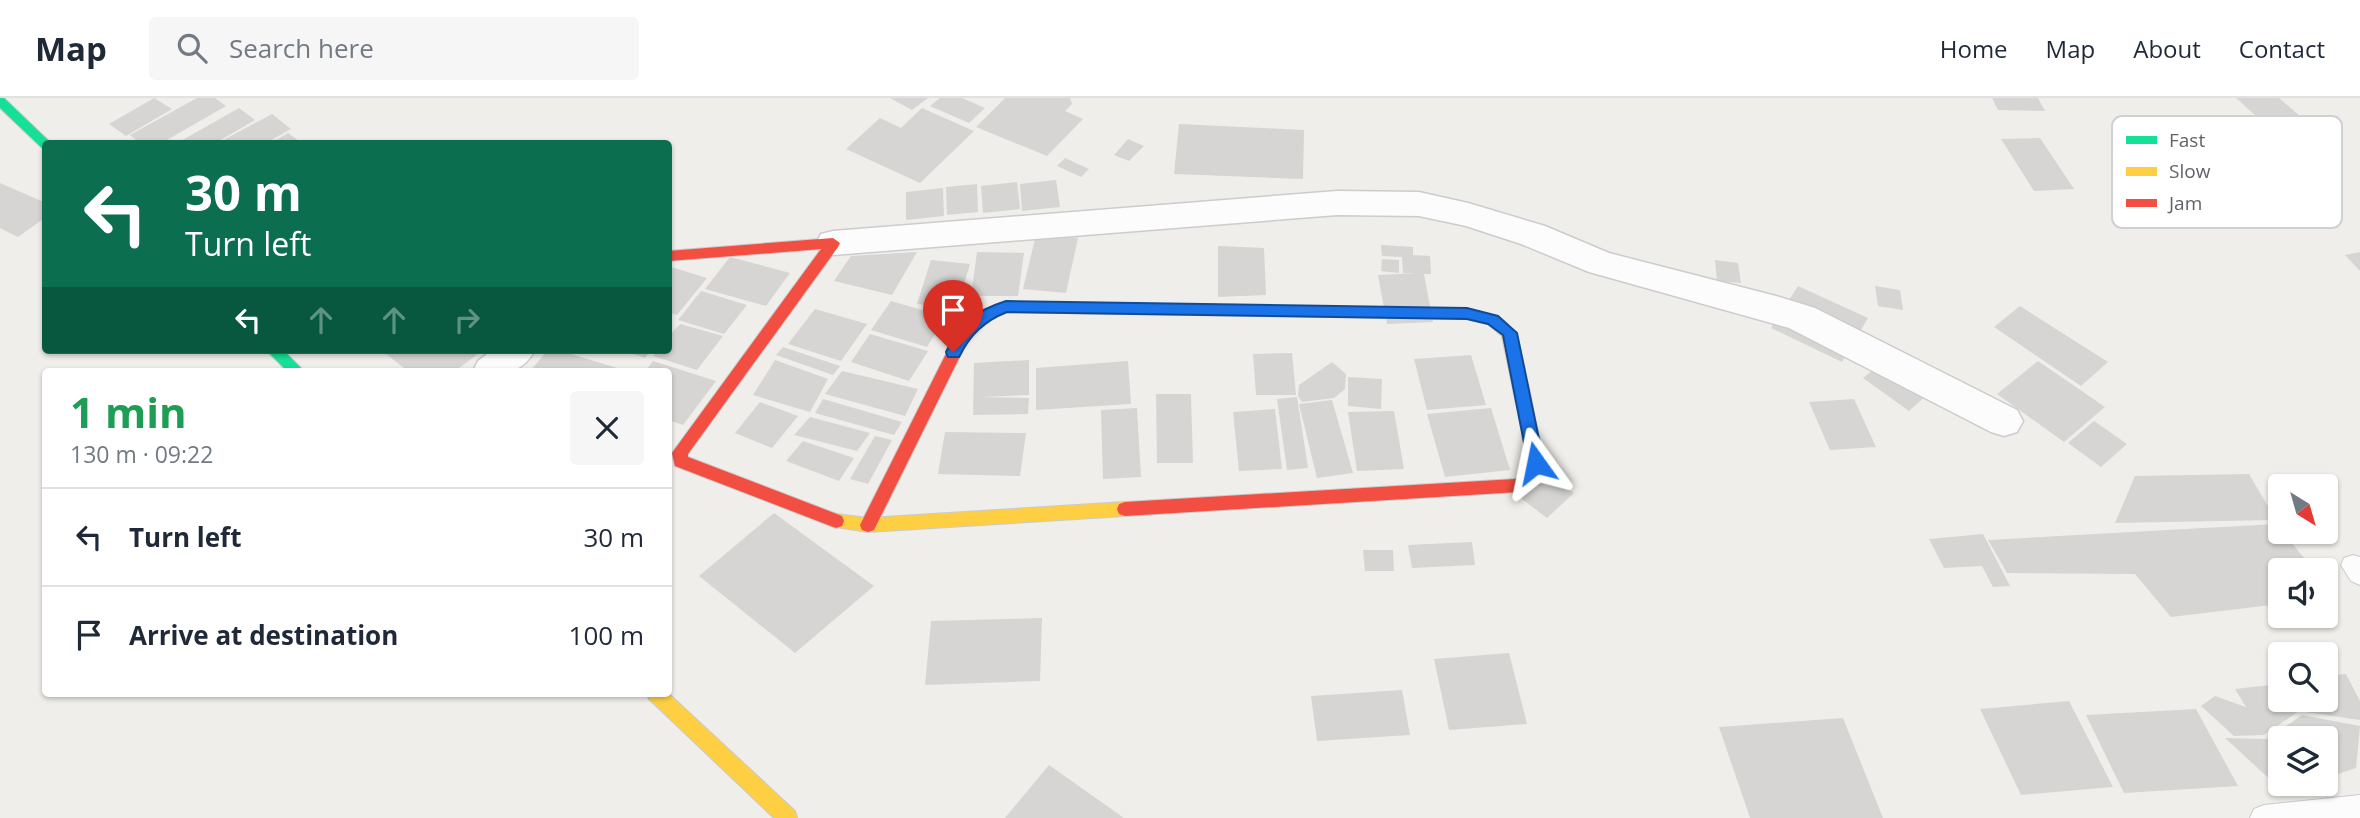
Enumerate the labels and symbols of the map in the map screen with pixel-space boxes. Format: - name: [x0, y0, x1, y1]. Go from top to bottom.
- legend: [2112, 116, 2342, 228]
- text: Fast: [2169, 127, 2205, 153]
- text: Slow: [2169, 158, 2211, 184]
- text: Jam: [2167, 190, 2202, 216]
- pin: [923, 280, 983, 352]
- position arrow: [1499, 426, 1573, 500]
- north arrow: [2268, 474, 2338, 544]

